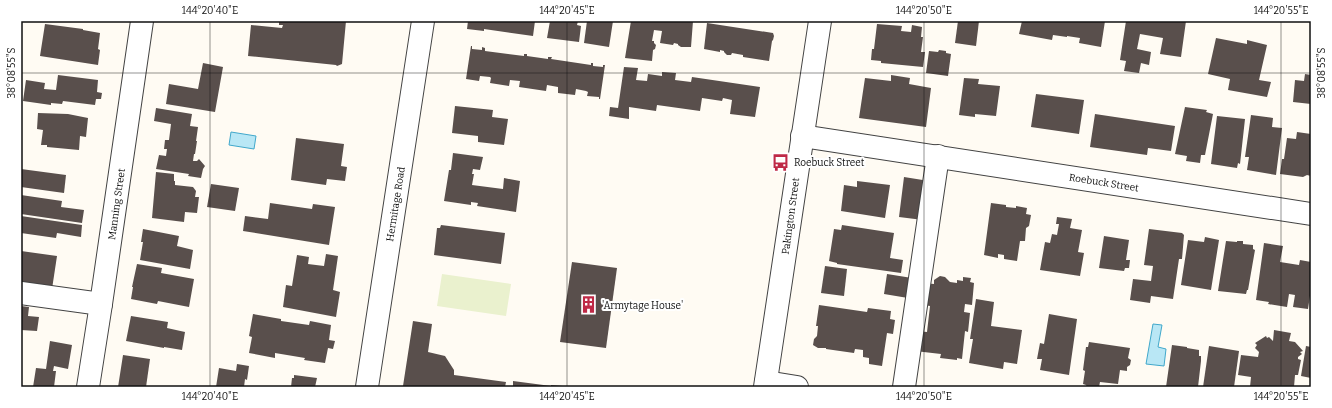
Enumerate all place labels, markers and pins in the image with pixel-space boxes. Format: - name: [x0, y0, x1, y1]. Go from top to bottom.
- bus stop icon: Roebuck Street: [771, 152, 791, 172]
- place label: Roebuck Street: [794, 157, 865, 169]
- building icon: 'Armytage House': [579, 295, 599, 315]
- place label: 'Armytage House': [602, 300, 683, 312]

